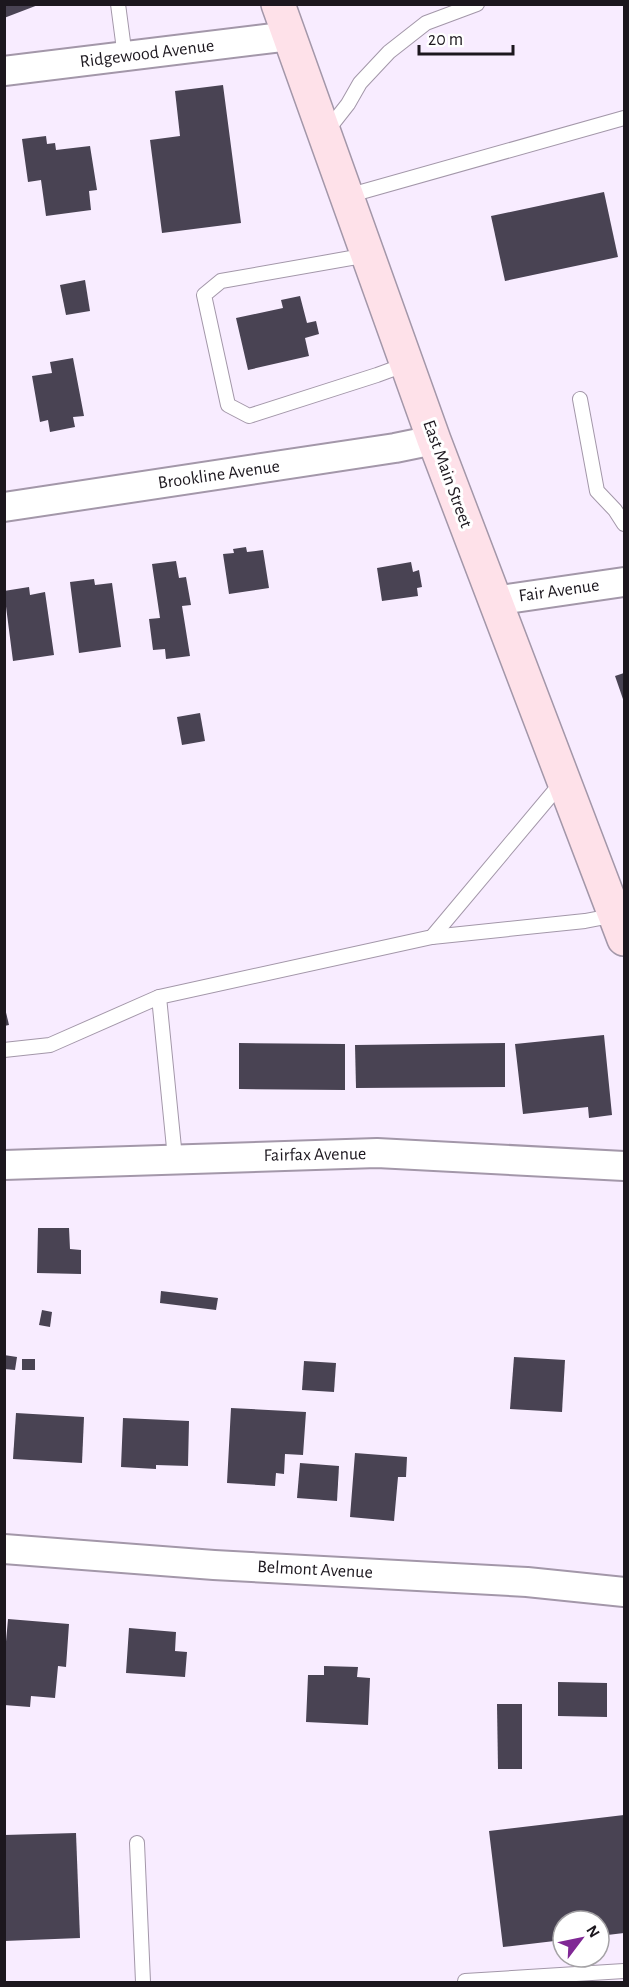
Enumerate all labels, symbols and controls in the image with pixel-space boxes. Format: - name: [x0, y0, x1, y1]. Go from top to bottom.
- scale bar: [419, 18, 514, 56]
- text: 20 m: [428, 31, 463, 49]
- street label: Ridgewood Avenue: [79, 37, 215, 71]
- street label: East Main Street: [419, 418, 475, 531]
- street label: Brookline Avenue: [157, 458, 281, 492]
- street label: Fair Avenue: [518, 576, 600, 606]
- street label: Fairfax Avenue: [264, 1145, 366, 1165]
- street label: Belmont Avenue: [257, 1558, 373, 1582]
- north arrow: [551, 1909, 611, 1969]
- text: N: [583, 1923, 603, 1941]

